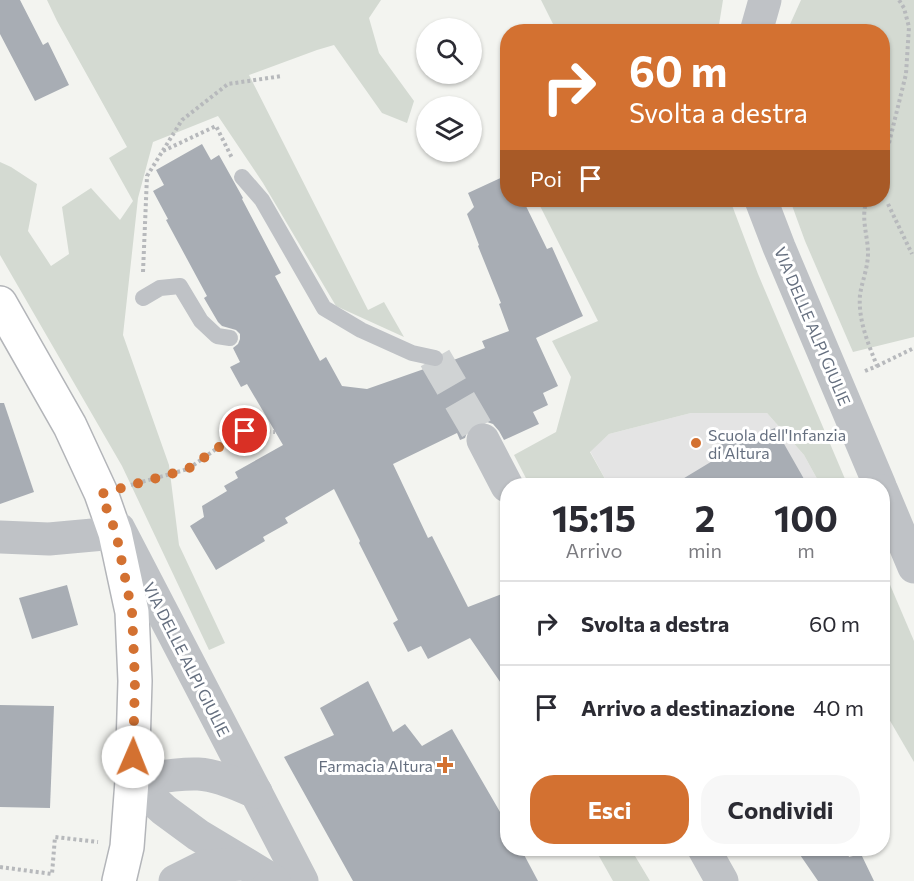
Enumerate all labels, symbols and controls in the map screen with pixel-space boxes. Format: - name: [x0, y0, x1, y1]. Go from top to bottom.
- map controls: [416, 18, 482, 162]
- button: search: [416, 18, 482, 84]
- text: 60 m: [629, 44, 728, 96]
- icon: right: [530, 48, 608, 126]
- button: layers: [416, 96, 482, 162]
- text: Svolta a destra: [629, 96, 808, 129]
- icon: arrive: [574, 162, 607, 195]
- text: Poi: [530, 165, 562, 192]
- street label: VIA DELLE ALPI GIULIE: [771, 244, 855, 408]
- pin: [219, 405, 270, 456]
- icon: arrive: [228, 414, 261, 447]
- place label: Scuola dell'Infanzia di Altura: [708, 425, 846, 462]
- marker: Scuola dell'Infanzia di Altura: [689, 436, 703, 450]
- text: 15:15: [552, 495, 636, 539]
- text: 2: [695, 495, 715, 539]
- text: 100: [774, 495, 838, 539]
- text: Arrivo: [566, 538, 622, 562]
- text: min: [688, 538, 722, 562]
- text: m: [797, 538, 815, 562]
- street label: VIA DELLE ALPI GIULIE: [140, 579, 234, 739]
- icon: right: [530, 607, 563, 640]
- text: Svolta a destra: [581, 610, 729, 637]
- text: 60 m: [809, 610, 860, 637]
- icon: arrive: [530, 691, 563, 724]
- text: Arrivo a destinazione: [581, 694, 795, 721]
- text: 40 m: [813, 694, 864, 721]
- position arrow: [101, 725, 165, 789]
- place label: Farmacia Altura: [318, 756, 433, 775]
- marker: Farmacia Altura: [438, 758, 452, 772]
- button: Esci: [530, 775, 689, 844]
- button: Condividi: [701, 775, 860, 844]

